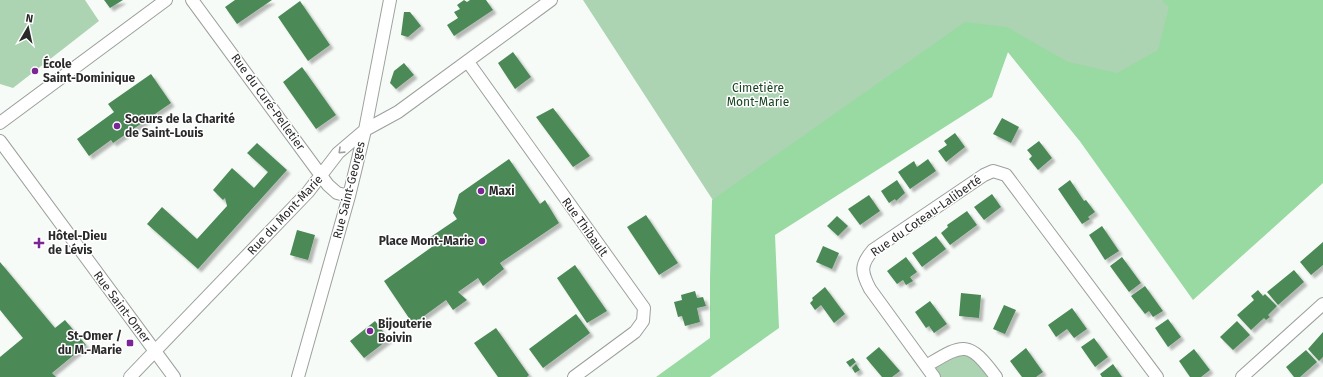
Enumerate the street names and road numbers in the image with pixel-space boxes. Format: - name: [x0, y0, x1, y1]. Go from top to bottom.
- street label: Rue du Curé-Pelletier: [228, 51, 308, 153]
- street label: Rue Saint-Georges: [330, 139, 368, 240]
- street label: Rue du Mont-Marie: [244, 172, 326, 258]
- street label: Rue du Coteau-Laliberté: [868, 172, 984, 260]
- street label: Rue Thibault: [559, 195, 611, 260]
- street label: Rue Saint-Omer: [91, 268, 154, 346]

